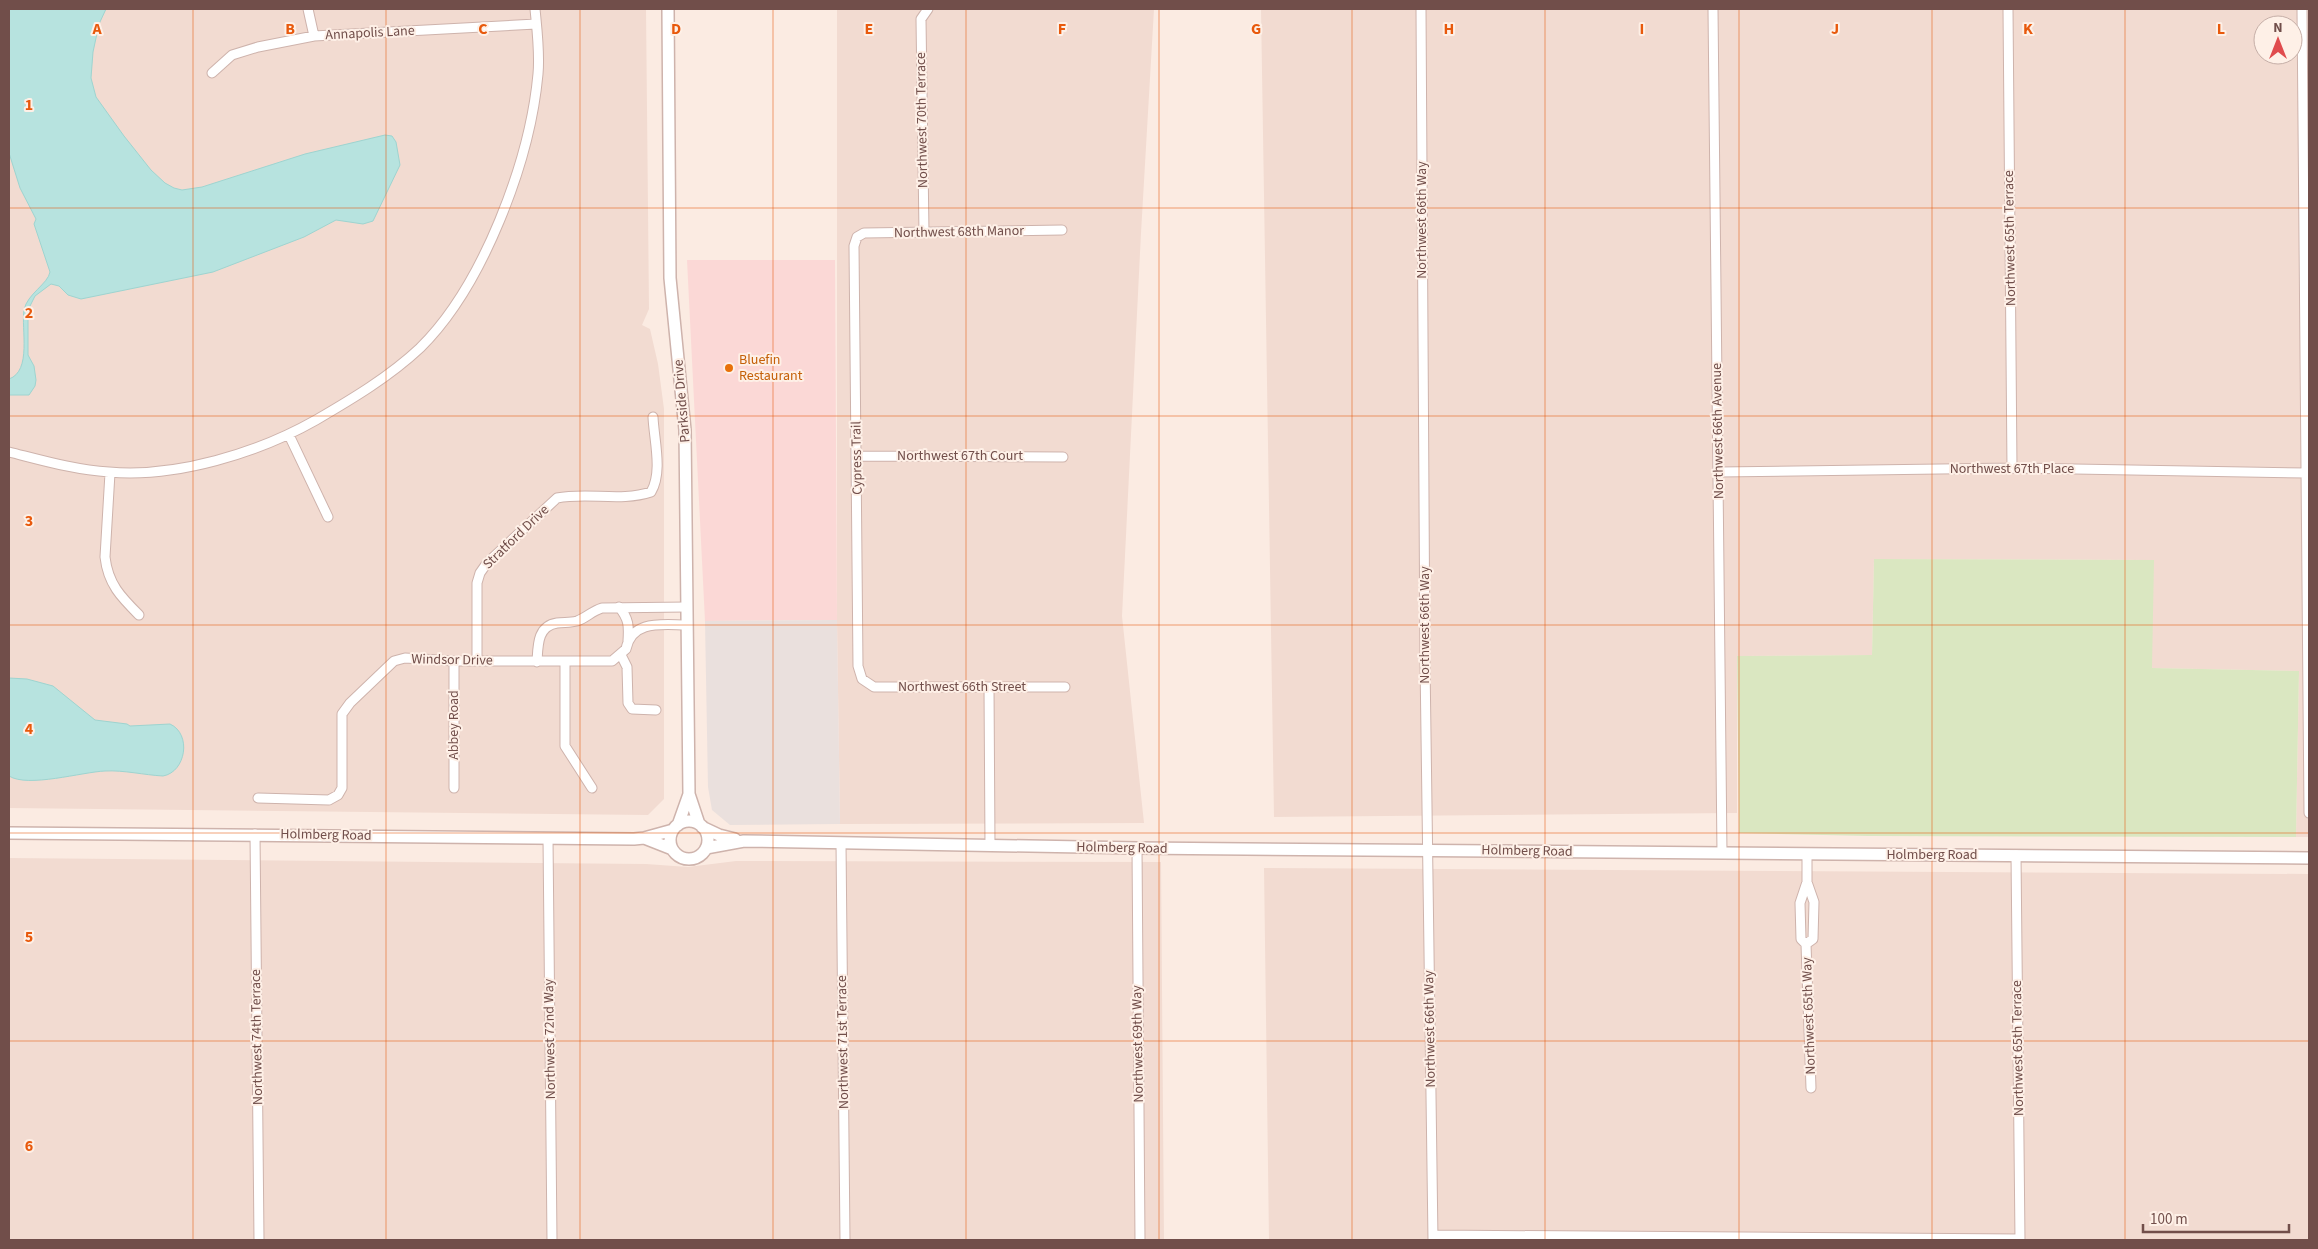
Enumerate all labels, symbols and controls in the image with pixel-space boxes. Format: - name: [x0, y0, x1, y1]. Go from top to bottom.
- north arrow: [2253, 15, 2303, 65]
- text: A: [91, 18, 102, 40]
- text: B: [285, 18, 295, 40]
- text: C: [478, 18, 488, 40]
- text: D: [671, 18, 681, 40]
- text: E: [865, 18, 873, 40]
- text: F: [1058, 18, 1066, 40]
- text: G: [1251, 18, 1261, 40]
- text: H: [1444, 18, 1454, 40]
- text: I: [1640, 18, 1644, 40]
- text: J: [1831, 18, 1839, 40]
- text: K: [2023, 18, 2033, 40]
- text: L: [2217, 18, 2225, 40]
- text: N: [2273, 18, 2283, 38]
- street label: Annapolis Lane: [325, 21, 415, 45]
- street label: Northwest 70th Terrace: [911, 52, 933, 188]
- text: 1: [25, 94, 33, 116]
- street label: Northwest 66th Way: [1412, 161, 1432, 279]
- street label: Northwest 65th Terrace: [1999, 170, 2021, 306]
- street label: Northwest 68th Manor: [894, 221, 1024, 243]
- text: 2: [25, 302, 33, 324]
- place label: Bluefin Restaurant: [739, 350, 803, 386]
- street label: Parkside Drive: [668, 359, 696, 443]
- marker: Bluefin Restaurant: [723, 362, 735, 374]
- street label: Northwest 66th Avenue: [1707, 363, 1729, 499]
- street label: Cypress Trail: [846, 421, 868, 495]
- street label: Northwest 67th Court: [897, 446, 1023, 466]
- street label: Northwest 67th Place: [1950, 459, 2074, 479]
- street label: Stratford Drive: [478, 500, 554, 574]
- text: 3: [25, 510, 33, 532]
- street label: Northwest 66th Way: [1415, 566, 1435, 684]
- street label: Windsor Drive: [411, 649, 493, 671]
- street label: Northwest 66th Street: [898, 677, 1026, 697]
- street label: Abbey Road: [444, 690, 464, 760]
- text: 4: [25, 718, 34, 740]
- street label: Holmberg Road: [280, 824, 372, 846]
- street label: Holmberg Road: [1076, 837, 1168, 859]
- street label: Holmberg Road: [1481, 840, 1573, 862]
- street label: Holmberg Road: [1886, 845, 1978, 865]
- text: 5: [25, 926, 33, 948]
- street label: Northwest 65th Way: [1797, 957, 1821, 1075]
- street label: Northwest 74th Terrace: [246, 969, 268, 1105]
- street label: Northwest 66th Way: [1419, 970, 1441, 1088]
- street label: Northwest 71st Terrace: [832, 975, 854, 1109]
- street label: Northwest 72nd Way: [539, 978, 561, 1099]
- street label: Northwest 65th Terrace: [2007, 980, 2029, 1116]
- street label: Northwest 69th Way: [1127, 985, 1149, 1103]
- text: 6: [25, 1135, 33, 1157]
- scale bar: [2143, 1202, 2289, 1234]
- text: 100 m: [2150, 1209, 2188, 1230]

